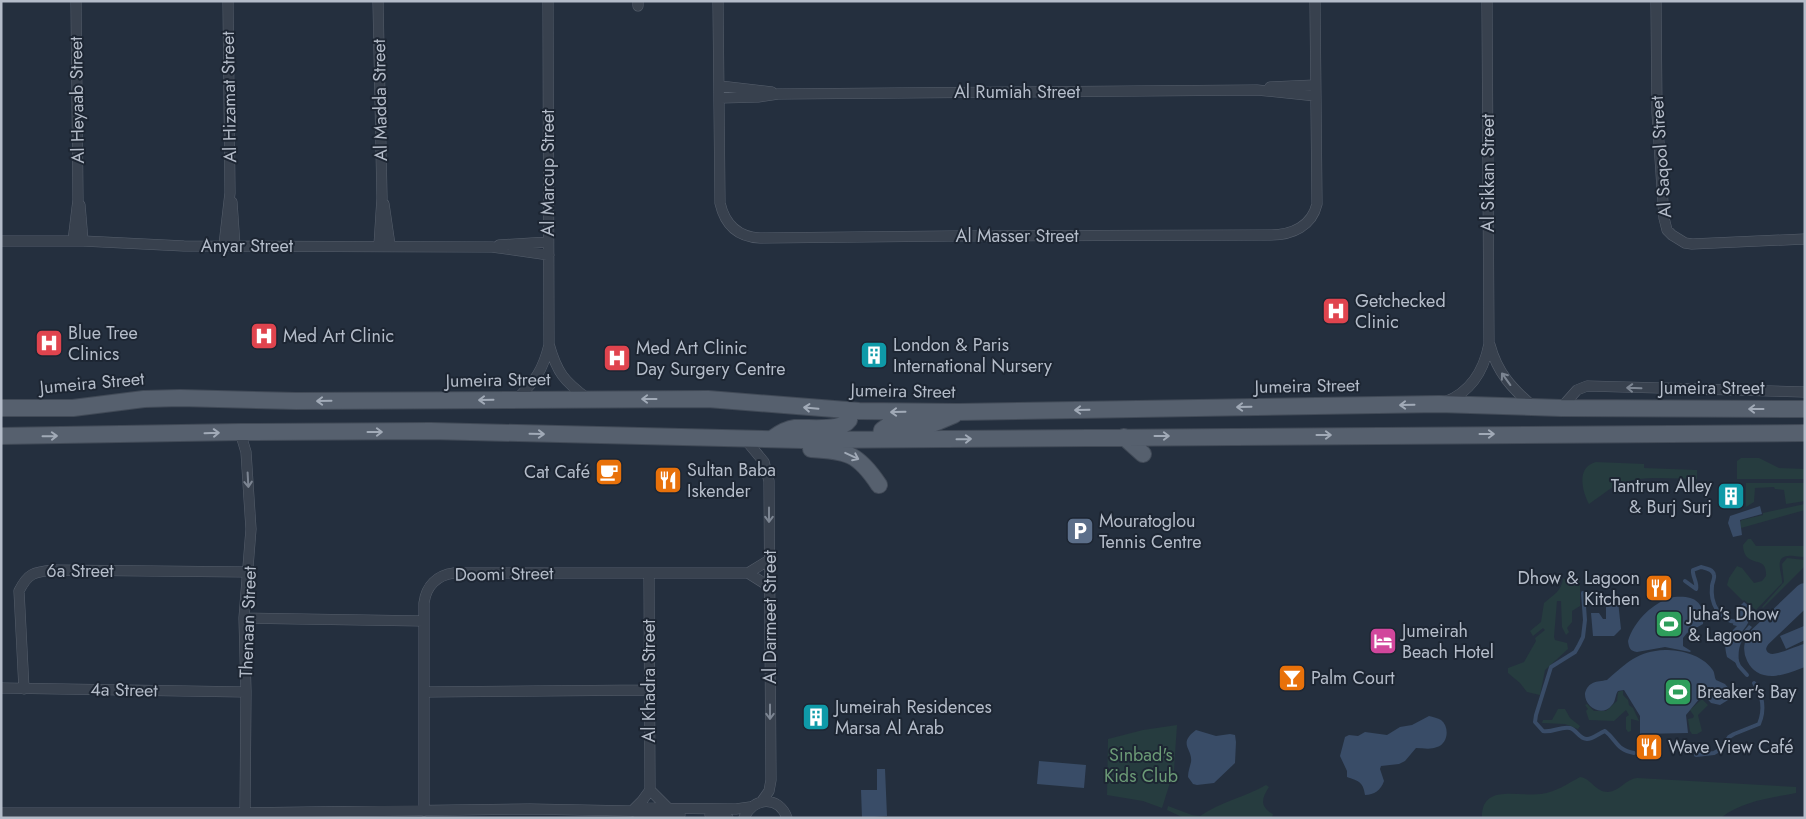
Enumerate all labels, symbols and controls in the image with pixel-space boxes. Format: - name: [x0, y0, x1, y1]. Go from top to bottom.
- street label: Al Hizamat Street: [215, 30, 243, 163]
- street label: Al Heyaab Street: [63, 36, 91, 164]
- street label: Al Madda Street: [366, 38, 394, 161]
- street label: Al Rumiah Street: [954, 79, 1081, 105]
- street label: Al Saqool Street: [1644, 94, 1678, 219]
- street label: Al Marcup Street: [535, 109, 561, 237]
- street label: Al Sikkan Street: [1475, 113, 1501, 232]
- street label: Al Masser Street: [956, 223, 1079, 249]
- street label: Anyar Street: [201, 233, 294, 259]
- place label: Getchecked Clinic: [1355, 288, 1446, 335]
- hospital icon: Getchecked Clinic: [1321, 296, 1351, 326]
- place label: Blue Tree Clinics: [68, 320, 138, 367]
- hospital icon: Med Art Clinic: [249, 321, 279, 351]
- place label: Med Art Clinic: [283, 323, 394, 349]
- hospital icon: Blue Tree Clinics: [34, 328, 64, 358]
- place label: London & Paris International Nursery: [893, 332, 1052, 379]
- place label: Med Art Clinic Day Surgery Centre: [636, 335, 785, 382]
- building icon: London & Paris International Nursery: [859, 340, 889, 370]
- hospital icon: Med Art Clinic Day Surgery Centre: [602, 343, 632, 373]
- street label: Jumeira Street: [37, 365, 146, 401]
- street label: Jumeira Street: [443, 366, 551, 394]
- street label: Jumeira Street: [1252, 372, 1360, 400]
- one-way arrow: [1501, 372, 1511, 386]
- street label: Jumeira Street: [1658, 375, 1765, 401]
- street label: Jumeira Street: [848, 377, 956, 405]
- one-way arrow: [1626, 383, 1642, 393]
- one-way arrow: [641, 394, 657, 404]
- one-way arrow: [478, 395, 494, 405]
- one-way arrow: [316, 396, 332, 406]
- one-way arrow: [1399, 400, 1415, 409]
- one-way arrow: [803, 403, 819, 412]
- one-way arrow: [1237, 403, 1253, 412]
- one-way arrow: [1748, 404, 1764, 414]
- one-way arrow: [1074, 405, 1090, 415]
- one-way arrow: [891, 407, 907, 416]
- one-way arrow: [366, 427, 383, 437]
- one-way arrow: [204, 428, 220, 438]
- one-way arrow: [529, 429, 545, 439]
- one-way arrow: [1478, 429, 1495, 439]
- one-way arrow: [1316, 430, 1332, 440]
- one-way arrow: [42, 431, 58, 441]
- one-way arrow: [1154, 431, 1170, 441]
- one-way arrow: [956, 434, 972, 444]
- one-way arrow: [844, 452, 859, 462]
- cafe icon: Cat Café: [594, 457, 624, 487]
- place label: Sultan Baba Iskender: [687, 457, 776, 504]
- place label: Cat Café: [524, 459, 590, 485]
- restaurant icon: Sultan Baba Iskender: [653, 465, 683, 495]
- one-way arrow: [243, 471, 252, 487]
- place label: Tantrum Alley & Burj Surj: [1611, 473, 1712, 520]
- building icon: Tantrum Alley & Burj Surj: [1716, 481, 1746, 511]
- one-way arrow: [764, 506, 774, 523]
- place label: Mouratoglou Tennis Centre: [1099, 508, 1202, 555]
- parking icon: Mouratoglou Tennis Centre: [1065, 516, 1095, 546]
- street label: Al Darmeet Street: [757, 549, 783, 684]
- street label: 6a Street: [46, 558, 114, 584]
- street label: Doomi Street: [454, 560, 554, 588]
- street label: Thenaan Street: [233, 565, 263, 678]
- place label: Dhow & Lagoon Kitchen: [1517, 565, 1640, 612]
- restaurant icon: Dhow & Lagoon Kitchen: [1644, 573, 1674, 603]
- place label: Juha’s Dhow & Lagoon: [1686, 601, 1779, 648]
- sports icon: Juha’s Dhow & Lagoon: [1654, 609, 1684, 639]
- place label: Jumeirah Beach Hotel: [1400, 618, 1494, 665]
- street label: Al Khadra Street: [636, 619, 662, 743]
- hotel icon: Jumeirah Beach Hotel: [1368, 626, 1398, 656]
- bar icon: Palm Court: [1277, 663, 1307, 693]
- place label: Palm Court: [1311, 665, 1395, 691]
- street label: 4a Street: [90, 676, 159, 704]
- sports icon: Breaker's Bay: [1663, 677, 1693, 707]
- place label: Breaker's Bay: [1697, 679, 1797, 705]
- place label: Jumeirah Residences Marsa Al Arab: [833, 694, 992, 741]
- building icon: Jumeirah Residences Marsa Al Arab: [801, 702, 831, 732]
- one-way arrow: [765, 704, 775, 720]
- restaurant icon: Wave View Café: [1634, 732, 1664, 762]
- place label: Wave View Café: [1668, 734, 1794, 760]
- park label: Sinbad's Kids Club: [1104, 742, 1178, 789]

